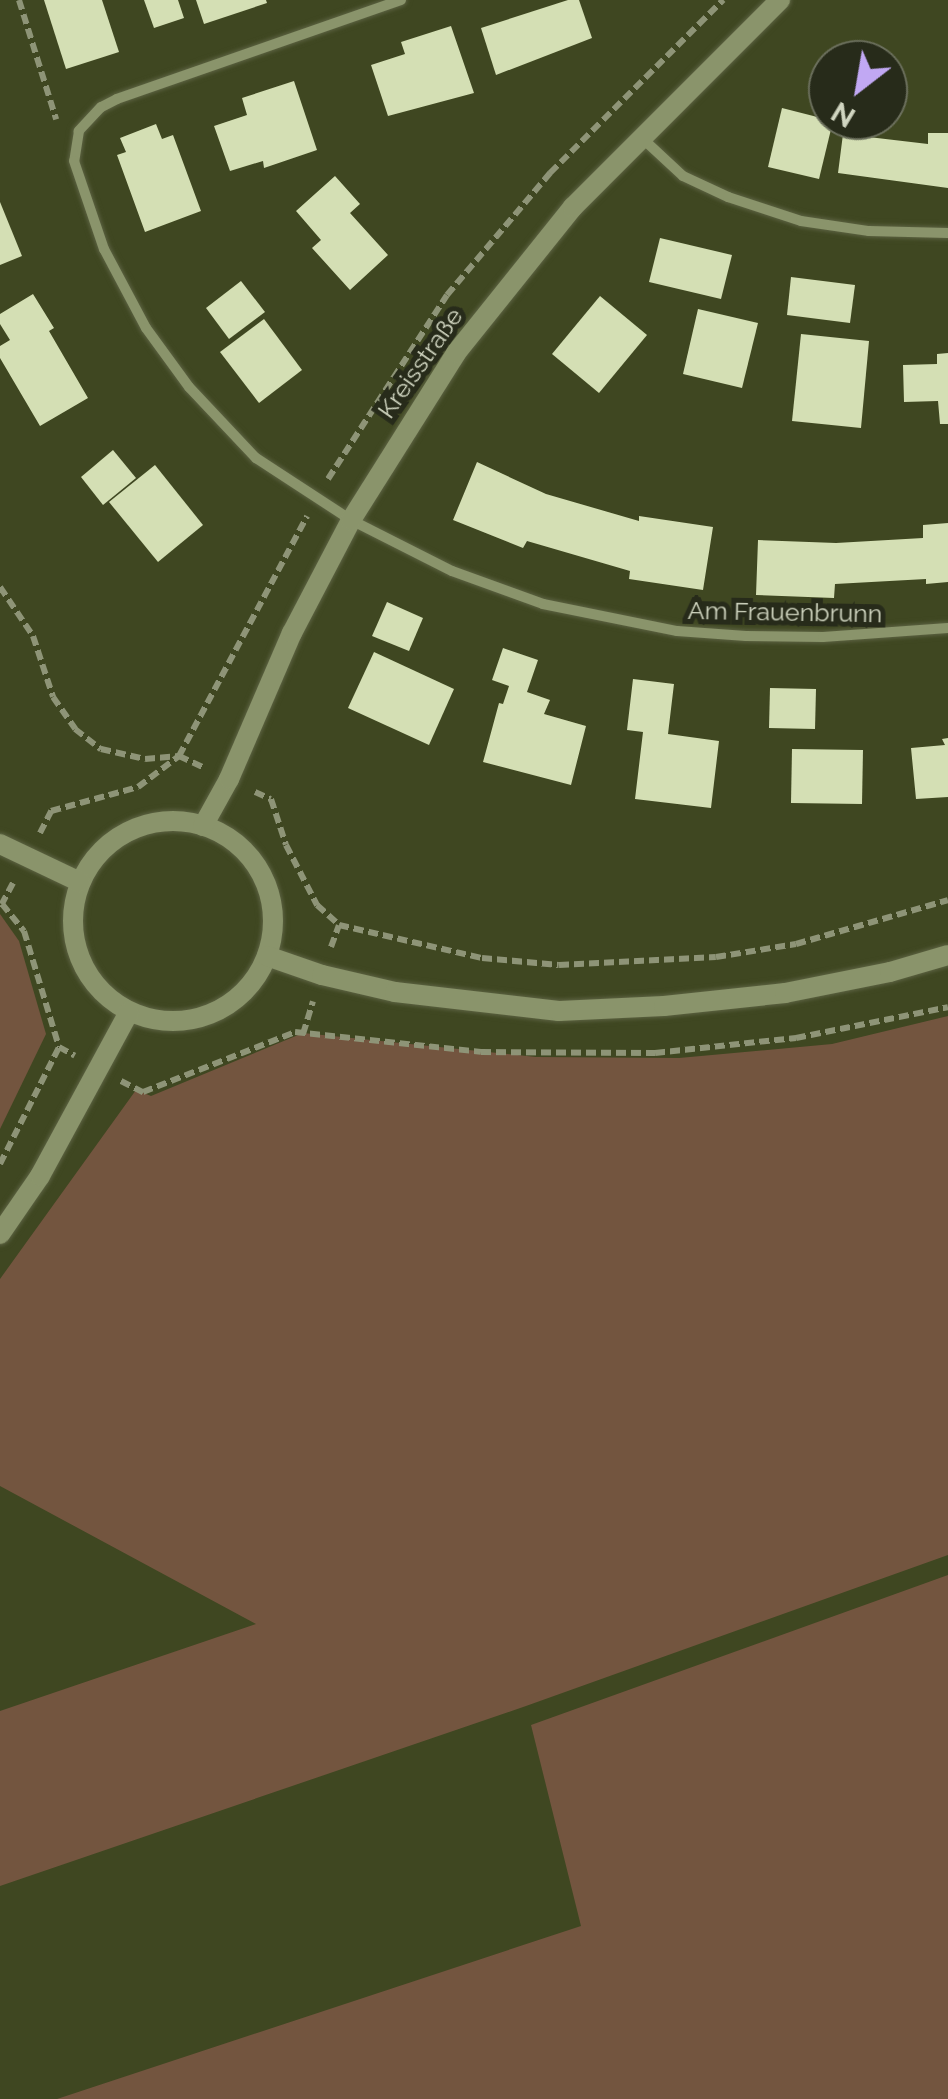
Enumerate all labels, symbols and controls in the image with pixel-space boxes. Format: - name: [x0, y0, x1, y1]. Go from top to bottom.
- north arrow: [808, 40, 908, 140]
- text: N: [826, 95, 861, 134]
- street label: Kreisstraße: [371, 302, 469, 424]
- street label: Am Frauenbrunn: [687, 595, 883, 629]

